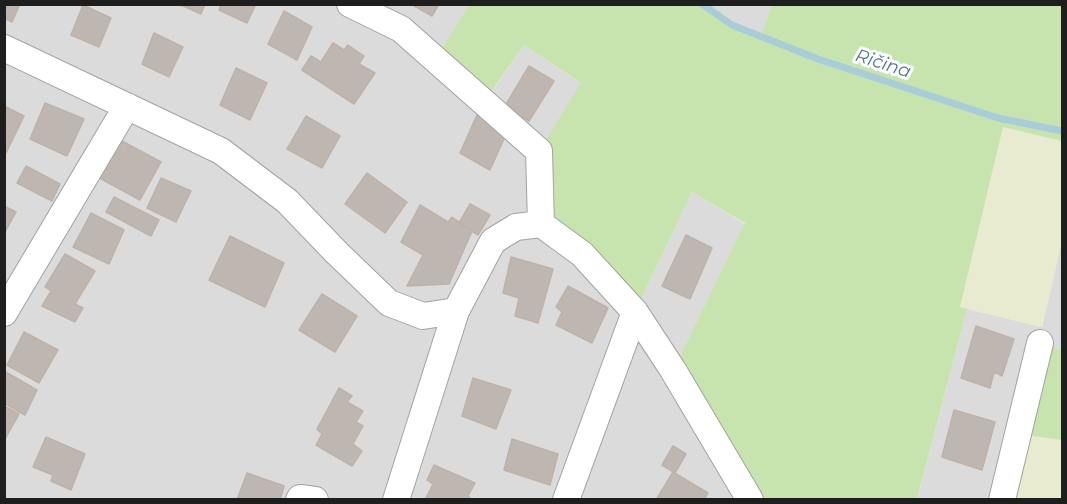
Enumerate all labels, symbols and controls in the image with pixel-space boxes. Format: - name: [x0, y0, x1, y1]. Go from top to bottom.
- water label: Ričina: [853, 45, 913, 83]

